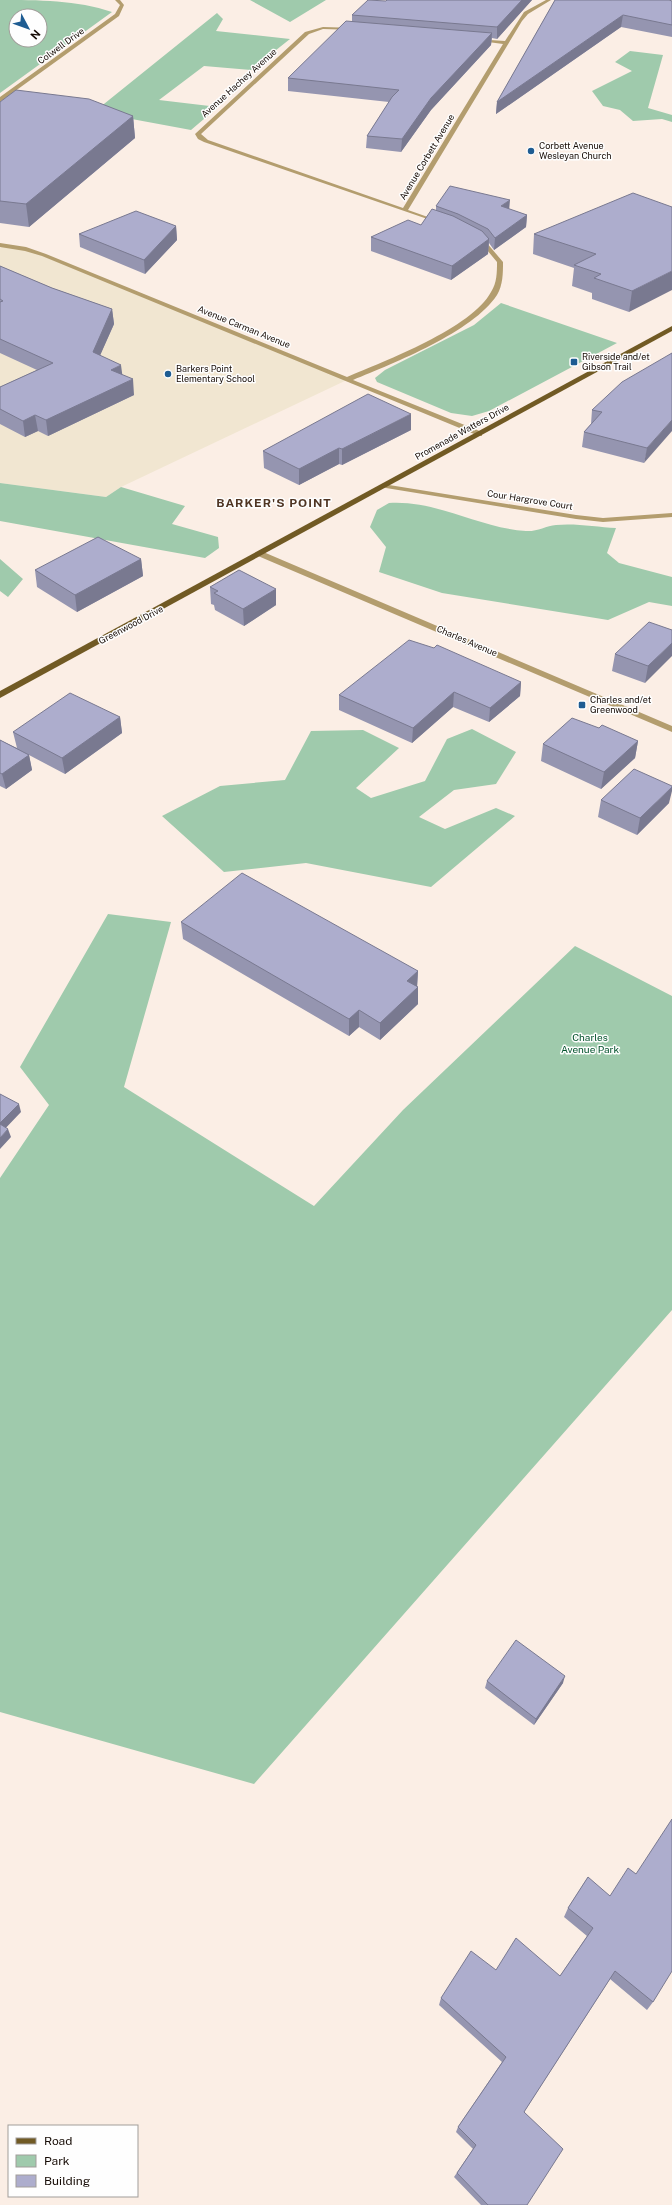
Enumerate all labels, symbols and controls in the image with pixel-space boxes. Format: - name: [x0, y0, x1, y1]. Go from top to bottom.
- north arrow: [8, 8, 48, 48]
- street label: Colwell Drive: [35, 25, 86, 66]
- text: N: [28, 27, 43, 42]
- street label: Avenue Hachey Avenue: [199, 46, 279, 119]
- street label: Avenue Corbett Avenue: [397, 112, 456, 201]
- place label: Corbett Avenue Wesleyan Church: [539, 140, 612, 161]
- marker: Corbett Avenue Wesleyan Church: [526, 146, 536, 156]
- street label: Avenue Carman Avenue: [196, 303, 292, 350]
- place label: Riverside and/et Gibson Trail: [582, 351, 650, 372]
- marker: Riverside and/et Gibson Trail: [569, 357, 579, 367]
- place label: Barkers Point Elementary School: [176, 363, 255, 384]
- marker: Barkers Point Elementary School: [163, 369, 173, 379]
- street label: Promenade Watters Drive: [413, 401, 511, 462]
- street label: Cour Hargrove Court: [486, 487, 574, 512]
- district label: BARKER'S POINT: [216, 496, 332, 510]
- street label: Greenwood Drive: [97, 603, 165, 646]
- street label: Charles Avenue: [435, 623, 499, 658]
- place label: Charles and/et Greenwood: [590, 694, 652, 715]
- marker: Charles and/et Greenwood: [577, 700, 587, 710]
- park label: Charles Avenue Park: [561, 1031, 619, 1055]
- legend: [8, 2125, 138, 2197]
- text: Road: [44, 2134, 72, 2148]
- text: Park: [44, 2154, 70, 2168]
- text: Building: [44, 2174, 90, 2188]

